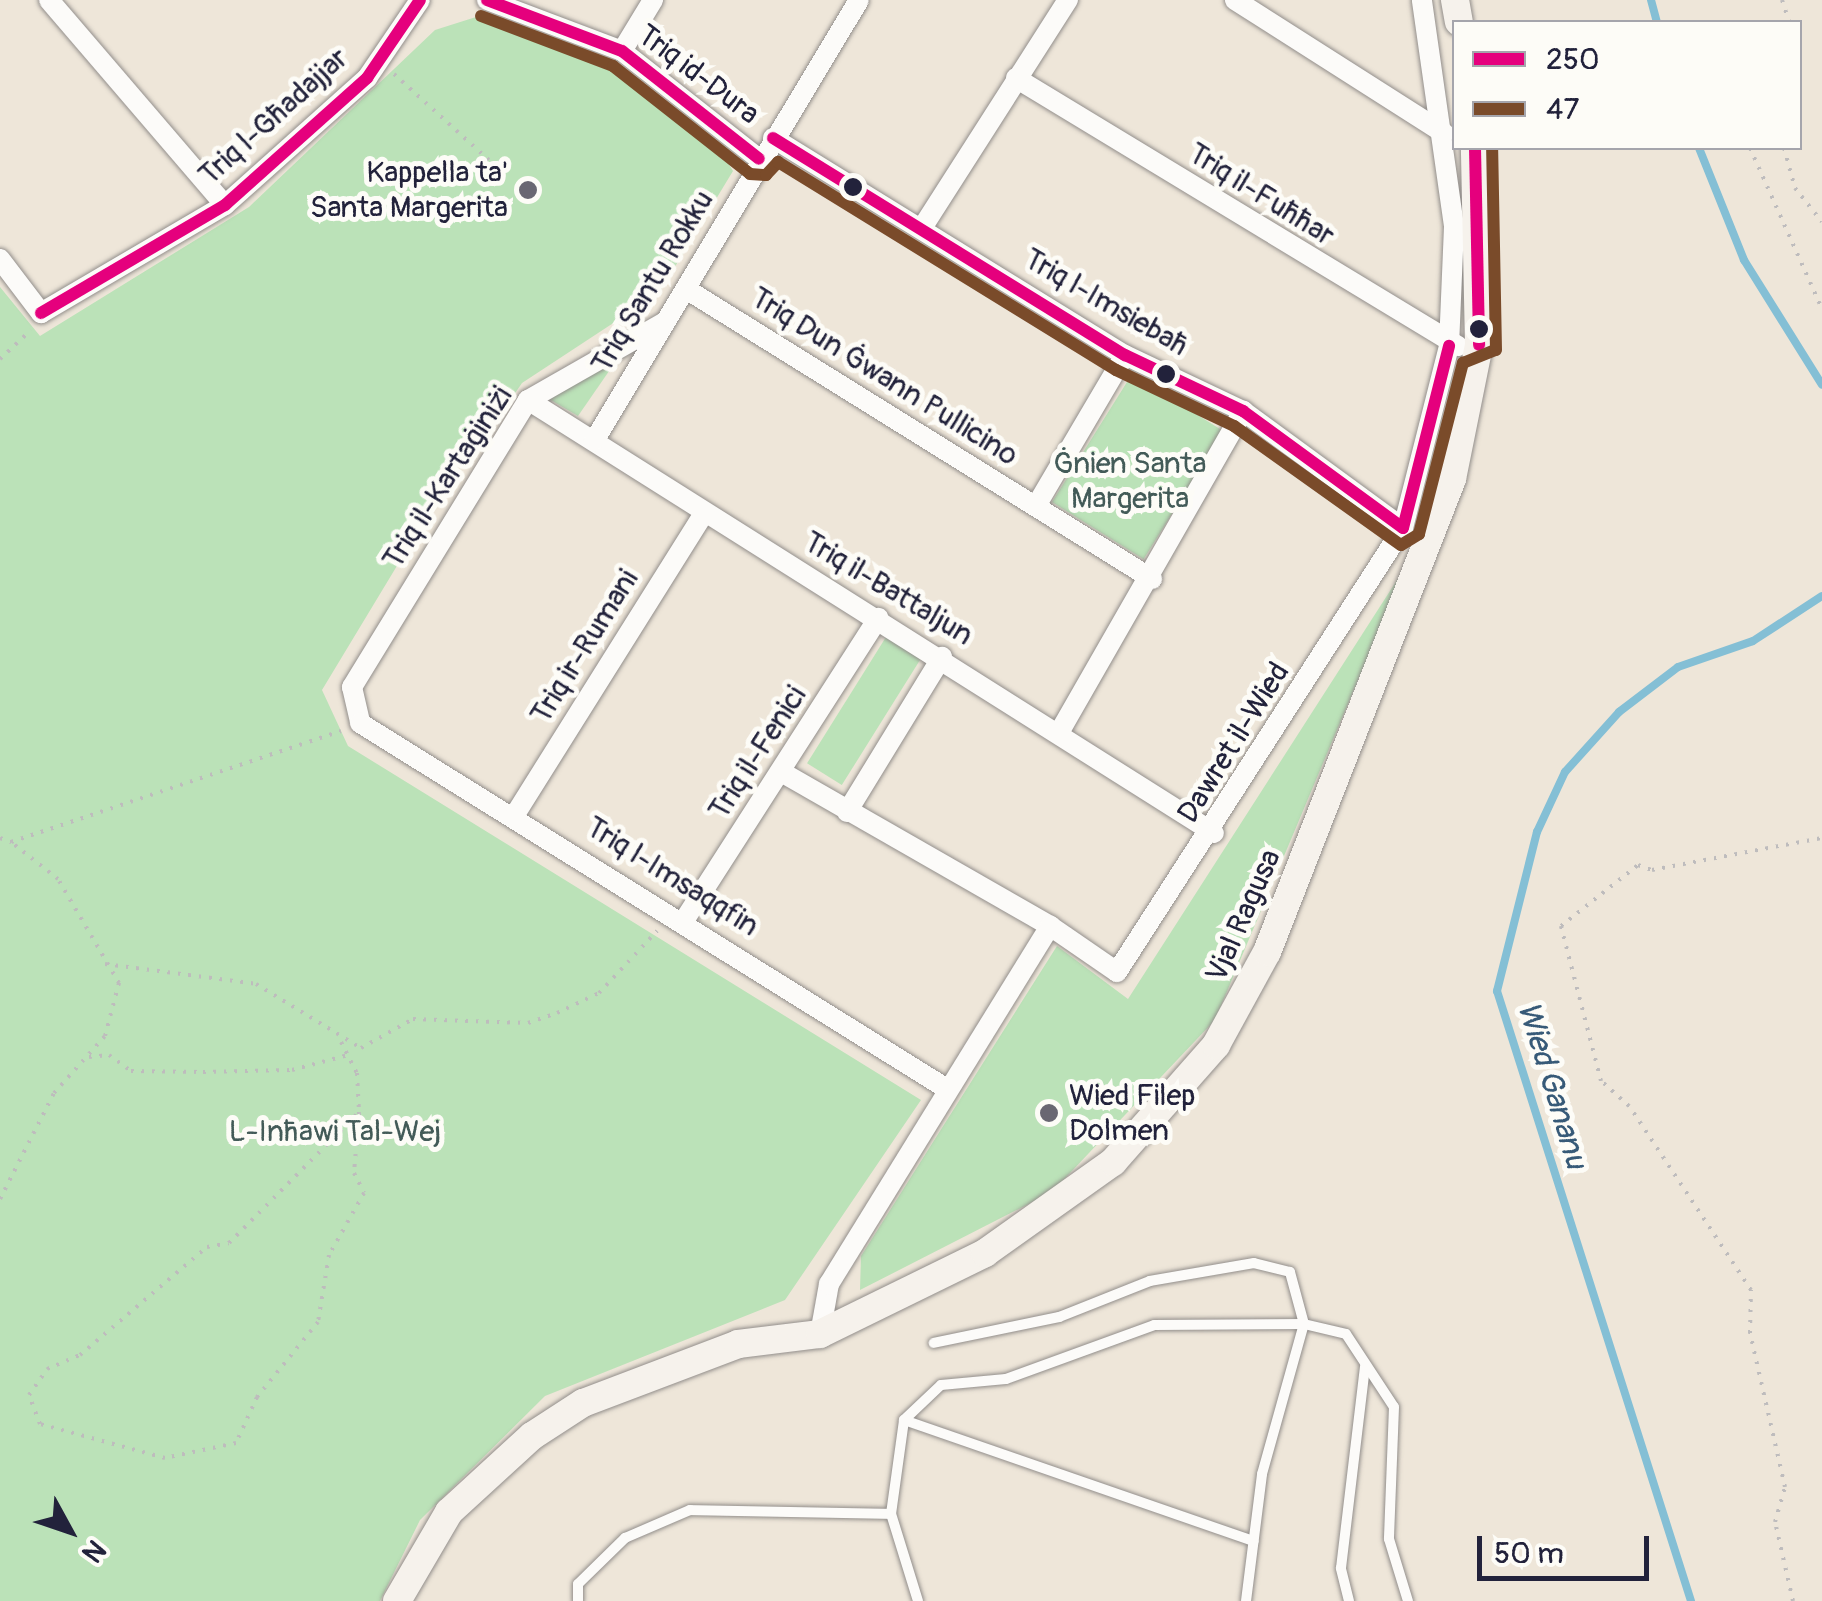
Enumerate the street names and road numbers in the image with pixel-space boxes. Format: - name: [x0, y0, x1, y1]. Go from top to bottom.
- street label: Triq id-Dura: [630, 18, 766, 132]
- street label: Triq l-Għadajjar: [192, 41, 356, 193]
- street label: Triq il-Fuħħar: [1181, 136, 1341, 254]
- street label: Triq Santu Rokku: [584, 184, 722, 380]
- street label: Triq l-Imsiebaħ: [1017, 241, 1195, 365]
- street label: Triq Dun Ġwann Pullicino: [744, 280, 1024, 474]
- street label: Triq il-Kartaġiniżi: [376, 380, 520, 576]
- street label: Triq il-Battaljun: [797, 524, 979, 654]
- street label: Triq ir-Rumani: [523, 563, 647, 731]
- street label: Dawret il-Wied: [1170, 656, 1298, 830]
- street label: Triq il-Fenici: [702, 680, 814, 826]
- street label: Triq l-Imsaqqfin: [579, 810, 765, 944]
- street label: Vjal Ragusa: [1199, 844, 1289, 988]

